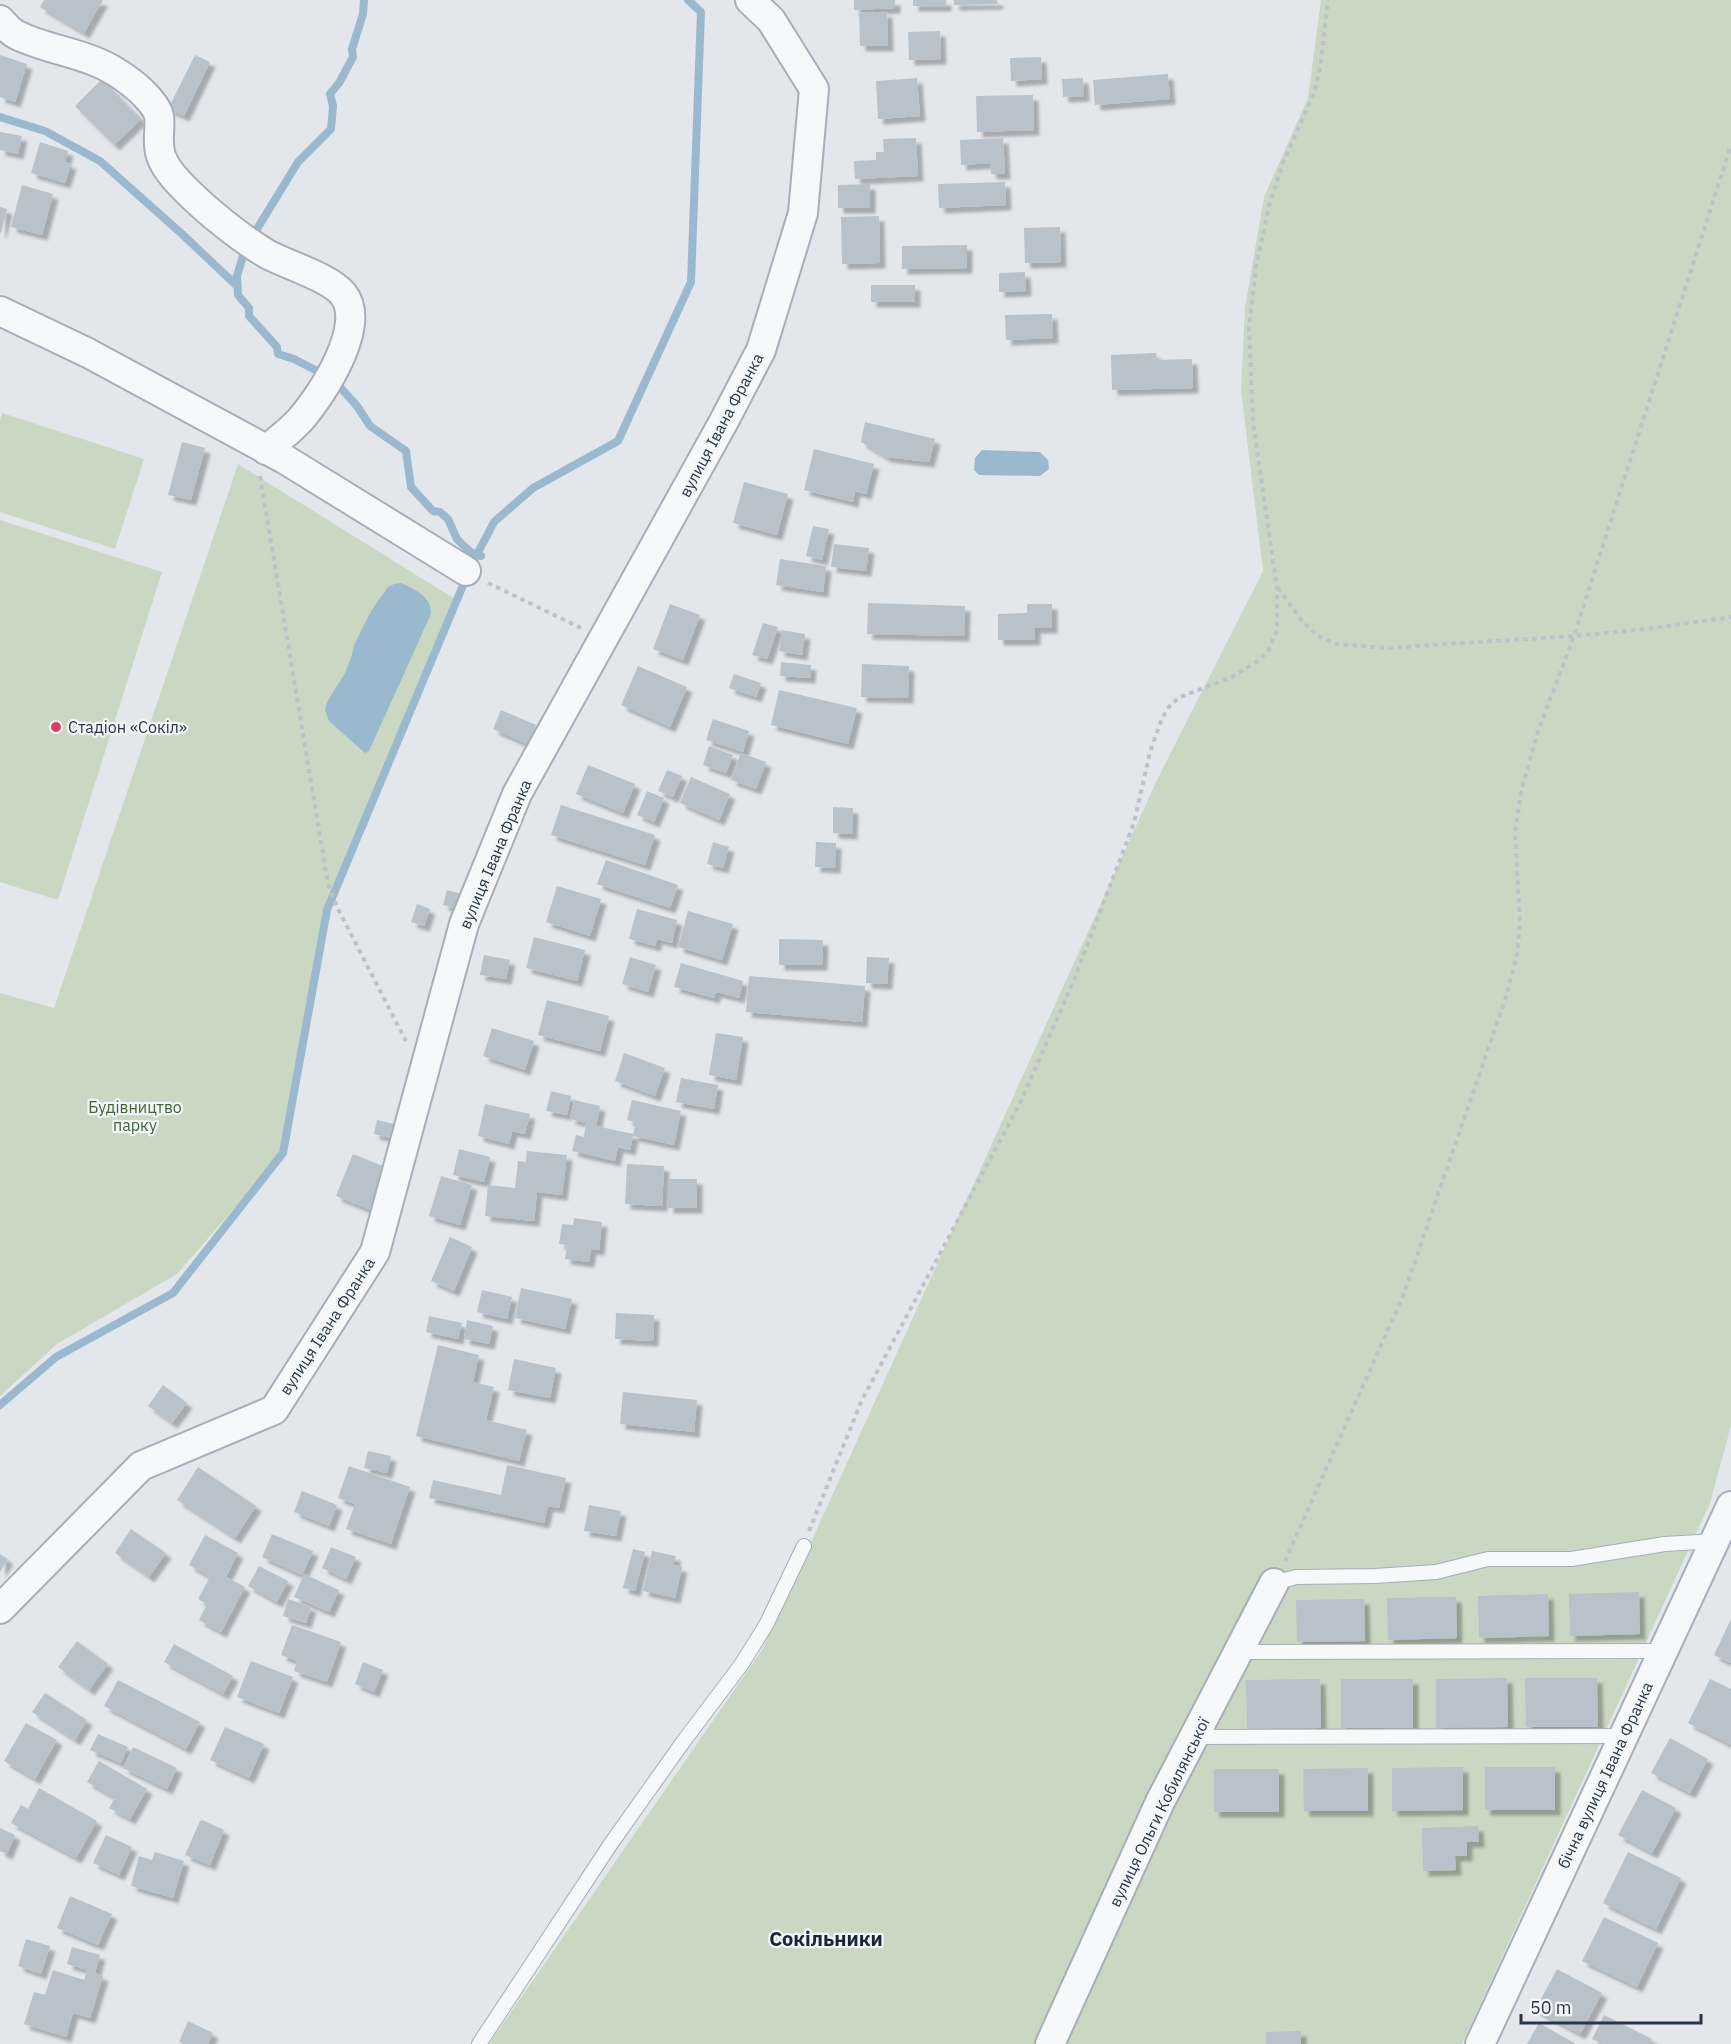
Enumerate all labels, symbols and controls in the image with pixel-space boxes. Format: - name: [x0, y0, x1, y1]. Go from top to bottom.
- street label: вулиця Івана Франка: [675, 349, 768, 500]
- place label: Стадіон «Сокіл»: [68, 717, 187, 737]
- marker: Стадіон «Сокіл»: [49, 720, 63, 734]
- street label: вулиця Івана Франка: [454, 776, 536, 932]
- park label: Будівництво парку: [88, 1097, 182, 1135]
- street label: вулиця Івана Франка: [275, 1253, 379, 1399]
- street label: бічна вулиця Івана Франка: [1553, 1678, 1657, 1872]
- street label: вулиця Ольги Кобилянської: [1104, 1713, 1214, 1910]
- district label: Сокільники: [769, 1925, 883, 1952]
- scale bar: [1521, 1987, 1701, 2025]
- text: 50 m: [1530, 1996, 1572, 2019]

